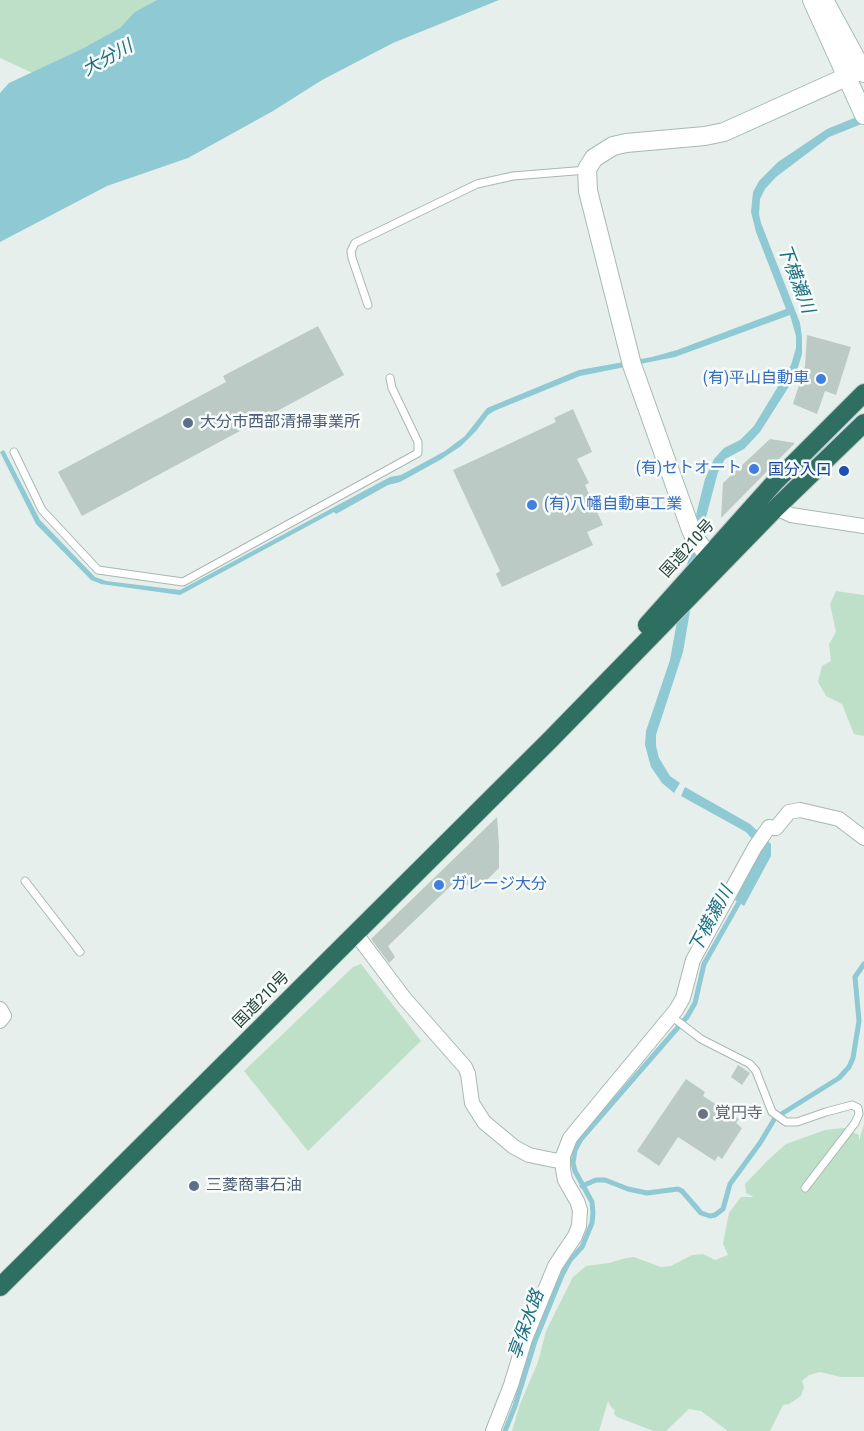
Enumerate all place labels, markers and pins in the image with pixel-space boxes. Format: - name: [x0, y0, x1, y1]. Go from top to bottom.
- place label: (有)平山自動車: [703, 369, 809, 389]
- marker: (有)平山自動車: [814, 372, 828, 386]
- place label: 大分市西部清掃事業所: [200, 413, 360, 433]
- marker: 大分市西部清掃事業所: [181, 416, 195, 430]
- place label: (有)セトオート: [636, 459, 742, 479]
- place label: 国分入口: [768, 461, 832, 481]
- marker: (有)セトオート: [747, 462, 761, 476]
- marker: 国分入口: [837, 464, 851, 478]
- place label: (有)八幡自動車工業: [544, 495, 682, 515]
- marker: (有)八幡自動車工業: [525, 498, 539, 512]
- place label: ガレージ大分: [451, 875, 547, 895]
- marker: ガレージ大分: [432, 878, 446, 892]
- place label: 覚円寺: [715, 1104, 763, 1124]
- marker: 覚円寺: [696, 1107, 710, 1121]
- place label: 三菱商事石油: [206, 1176, 302, 1196]
- marker: 三菱商事石油: [187, 1179, 201, 1193]

